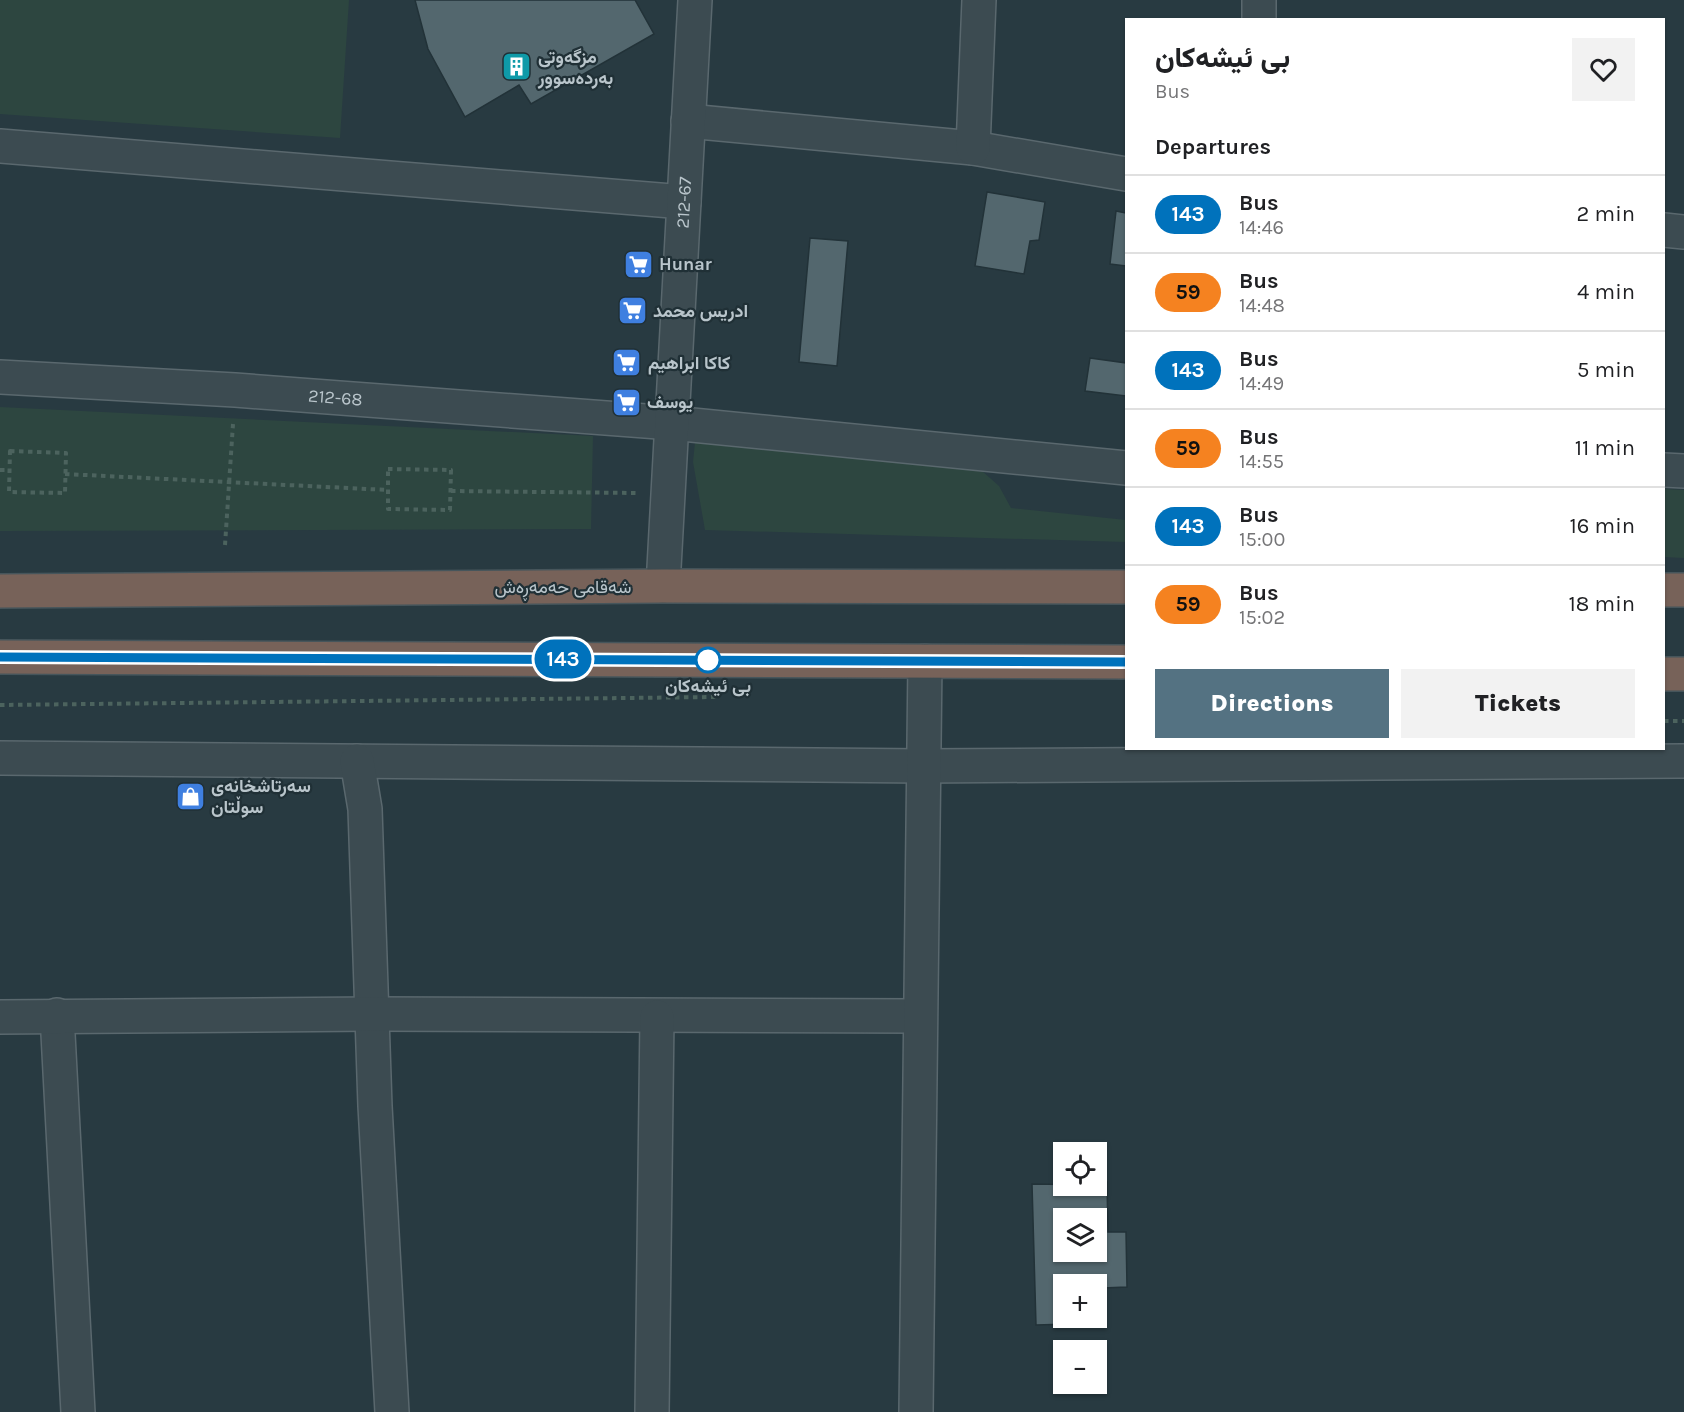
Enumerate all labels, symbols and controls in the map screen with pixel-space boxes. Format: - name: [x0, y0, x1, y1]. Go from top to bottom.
- button: heart: [1572, 38, 1635, 101]
- text: بی ئیشەکان: [1155, 41, 1290, 74]
- place label: مزگەوتی بەردەسوور: [537, 46, 613, 89]
- building icon: مزگەوتی بەردەسوور: [501, 51, 533, 83]
- text: Bus: [1155, 80, 1190, 103]
- text: Departures: [1155, 134, 1271, 160]
- street label: 212-67: [672, 176, 696, 229]
- text: Bus: [1239, 190, 1279, 216]
- text: 2 min: [1577, 201, 1635, 227]
- text: 143: [1171, 202, 1205, 226]
- text: 14:46: [1239, 216, 1284, 239]
- supermarket icon: Hunar: [622, 248, 654, 280]
- place label: Hunar: [659, 253, 712, 275]
- text: Bus: [1239, 268, 1279, 294]
- text: 4 min: [1577, 279, 1635, 305]
- text: 59: [1175, 280, 1201, 304]
- text: 14:48: [1239, 294, 1285, 317]
- supermarket icon: ادريس محمد: [616, 295, 648, 327]
- place label: ادريس محمد: [653, 300, 748, 322]
- text: Bus: [1239, 346, 1279, 372]
- supermarket icon: کاکا ابراهيم: [611, 347, 643, 379]
- place label: کاکا ابراهيم: [648, 352, 730, 375]
- text: 5 min: [1577, 357, 1635, 383]
- text: 143: [1171, 358, 1205, 382]
- text: 14:49: [1239, 372, 1284, 395]
- street label: 212-68: [307, 385, 363, 411]
- supermarket icon: يوسف: [610, 386, 642, 418]
- place label: يوسف: [647, 391, 693, 413]
- text: Bus: [1239, 424, 1279, 450]
- text: 11 min: [1575, 435, 1635, 461]
- text: 59: [1175, 436, 1201, 460]
- text: 14:55: [1239, 450, 1284, 473]
- text: Bus: [1239, 502, 1279, 528]
- text: 16 min: [1569, 513, 1635, 539]
- text: 143: [1171, 514, 1205, 538]
- text: 15:00: [1239, 528, 1285, 551]
- street label: شەقامی حەمەڕەش: [494, 576, 632, 601]
- text: Bus: [1239, 580, 1279, 606]
- text: 18 min: [1569, 591, 1635, 617]
- text: 59: [1175, 592, 1201, 616]
- text: 15:02: [1239, 606, 1285, 629]
- line badge: 143: [528, 640, 598, 678]
- text: 143: [546, 647, 580, 671]
- marker: بی ئیشەکان: [695, 647, 721, 673]
- button: Directions: [1155, 669, 1389, 738]
- button: Tickets: [1401, 669, 1635, 738]
- place label: بی ئیشەکان: [665, 675, 751, 697]
- place label: سەرتاشخانەی سوڵتان: [211, 775, 311, 818]
- shop icon: سەرتاشخانەی سوڵتان: [174, 780, 206, 812]
- map controls: [1053, 1142, 1107, 1394]
- button: locate: [1053, 1142, 1107, 1196]
- button: layers: [1053, 1208, 1107, 1262]
- button: +: [1053, 1274, 1107, 1328]
- button: −: [1053, 1340, 1107, 1394]

